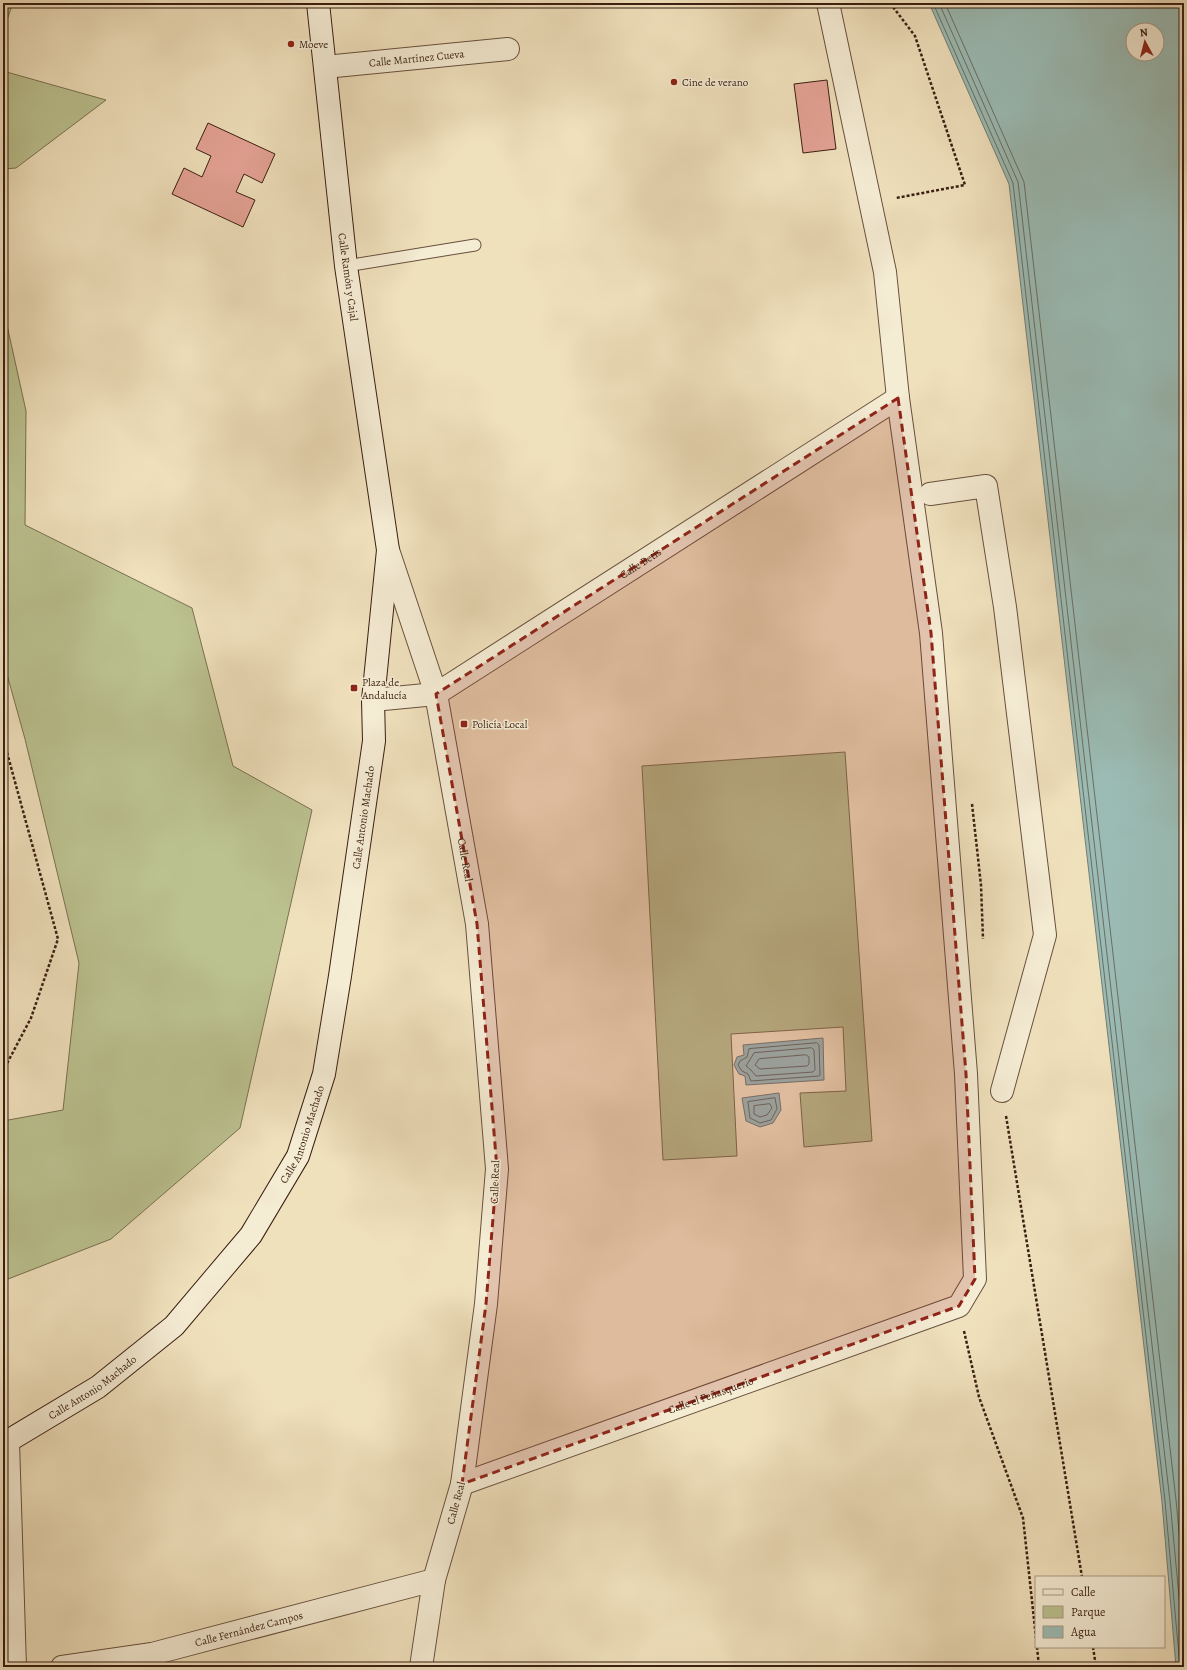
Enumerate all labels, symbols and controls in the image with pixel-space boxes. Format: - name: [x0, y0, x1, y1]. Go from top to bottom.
- north arrow: [1125, 22, 1165, 62]
- text: N: [1139, 25, 1149, 41]
- place label: Moeve: [299, 37, 328, 52]
- marker: Moeve: [286, 39, 296, 49]
- street label: Calle Martínez Cueva: [368, 46, 466, 70]
- place label: Cine de verano: [682, 75, 749, 90]
- marker: Cine de verano: [669, 77, 679, 87]
- street label: Calle Ramón y Cajal: [334, 232, 362, 322]
- street label: Calle Betis: [616, 544, 664, 582]
- place label: Plaza de Andalucía: [361, 675, 408, 703]
- marker: Plaza de Andalucía: [349, 683, 359, 693]
- place label: Policía Local: [472, 717, 528, 732]
- marker: Policía Local: [459, 719, 469, 729]
- street label: Calle Antonio Machado: [348, 764, 378, 870]
- street label: Calle Real: [454, 837, 477, 883]
- street label: Calle Antonio Machado: [276, 1083, 328, 1186]
- street label: Calle Real: [487, 1160, 503, 1204]
- street label: Calle Antonio Machado: [45, 1351, 140, 1423]
- street label: Calle el Peñasquerio: [666, 1373, 756, 1417]
- street label: Calle Real: [443, 1480, 469, 1526]
- legend: [1035, 1576, 1165, 1648]
- text: Calle: [1071, 1584, 1095, 1600]
- text: Parque: [1071, 1604, 1106, 1620]
- street label: Calle Fernández Campos: [193, 1607, 304, 1650]
- text: Agua: [1070, 1624, 1097, 1640]

